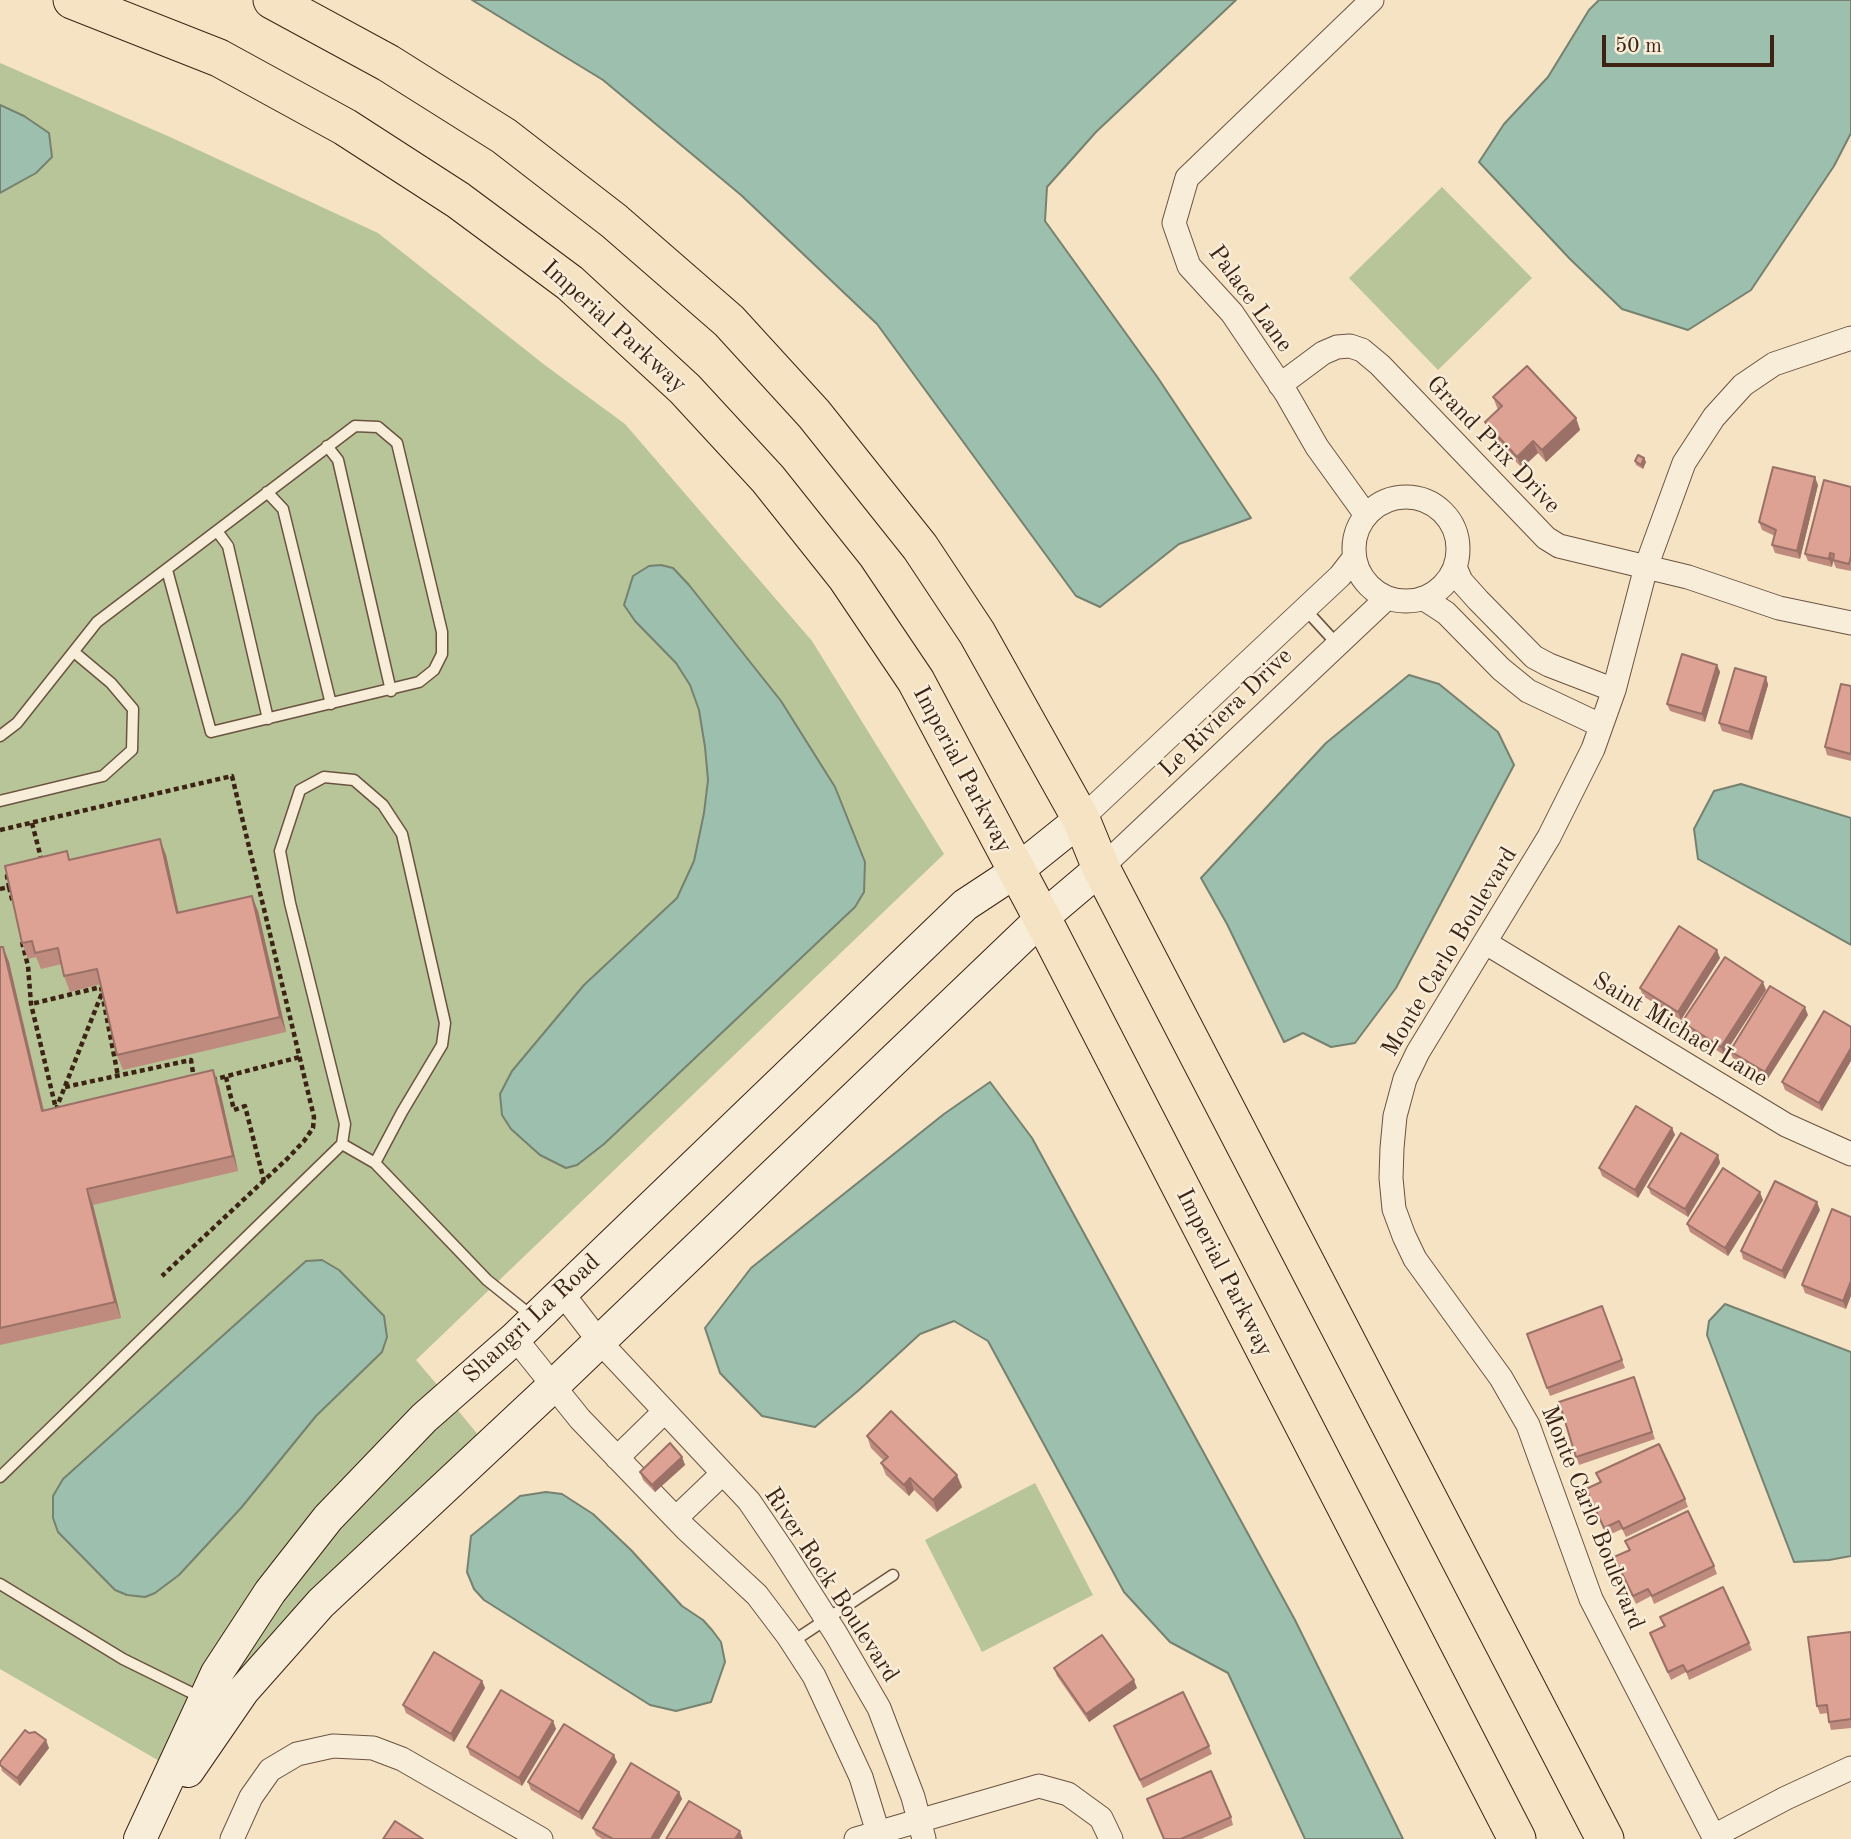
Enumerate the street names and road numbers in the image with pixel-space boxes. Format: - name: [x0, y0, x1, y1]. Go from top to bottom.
- street label: Palace Lane: [1201, 240, 1299, 358]
- street label: Imperial Parkway: [536, 254, 692, 400]
- street label: Grand Prix Drive: [1420, 370, 1566, 520]
- street label: Le Riviera Drive: [1153, 642, 1299, 784]
- street label: Imperial Parkway: [906, 682, 1018, 858]
- street label: Monte Carlo Boulevard: [1376, 842, 1524, 1062]
- street label: Saint Michael Lane: [1587, 966, 1773, 1094]
- street label: Imperial Parkway: [1169, 1184, 1279, 1362]
- street label: Shangri La Road: [457, 1248, 607, 1390]
- street label: Monte Carlo Boulevard: [1534, 1402, 1650, 1634]
- street label: River Rock Boulevard: [757, 1482, 905, 1688]

